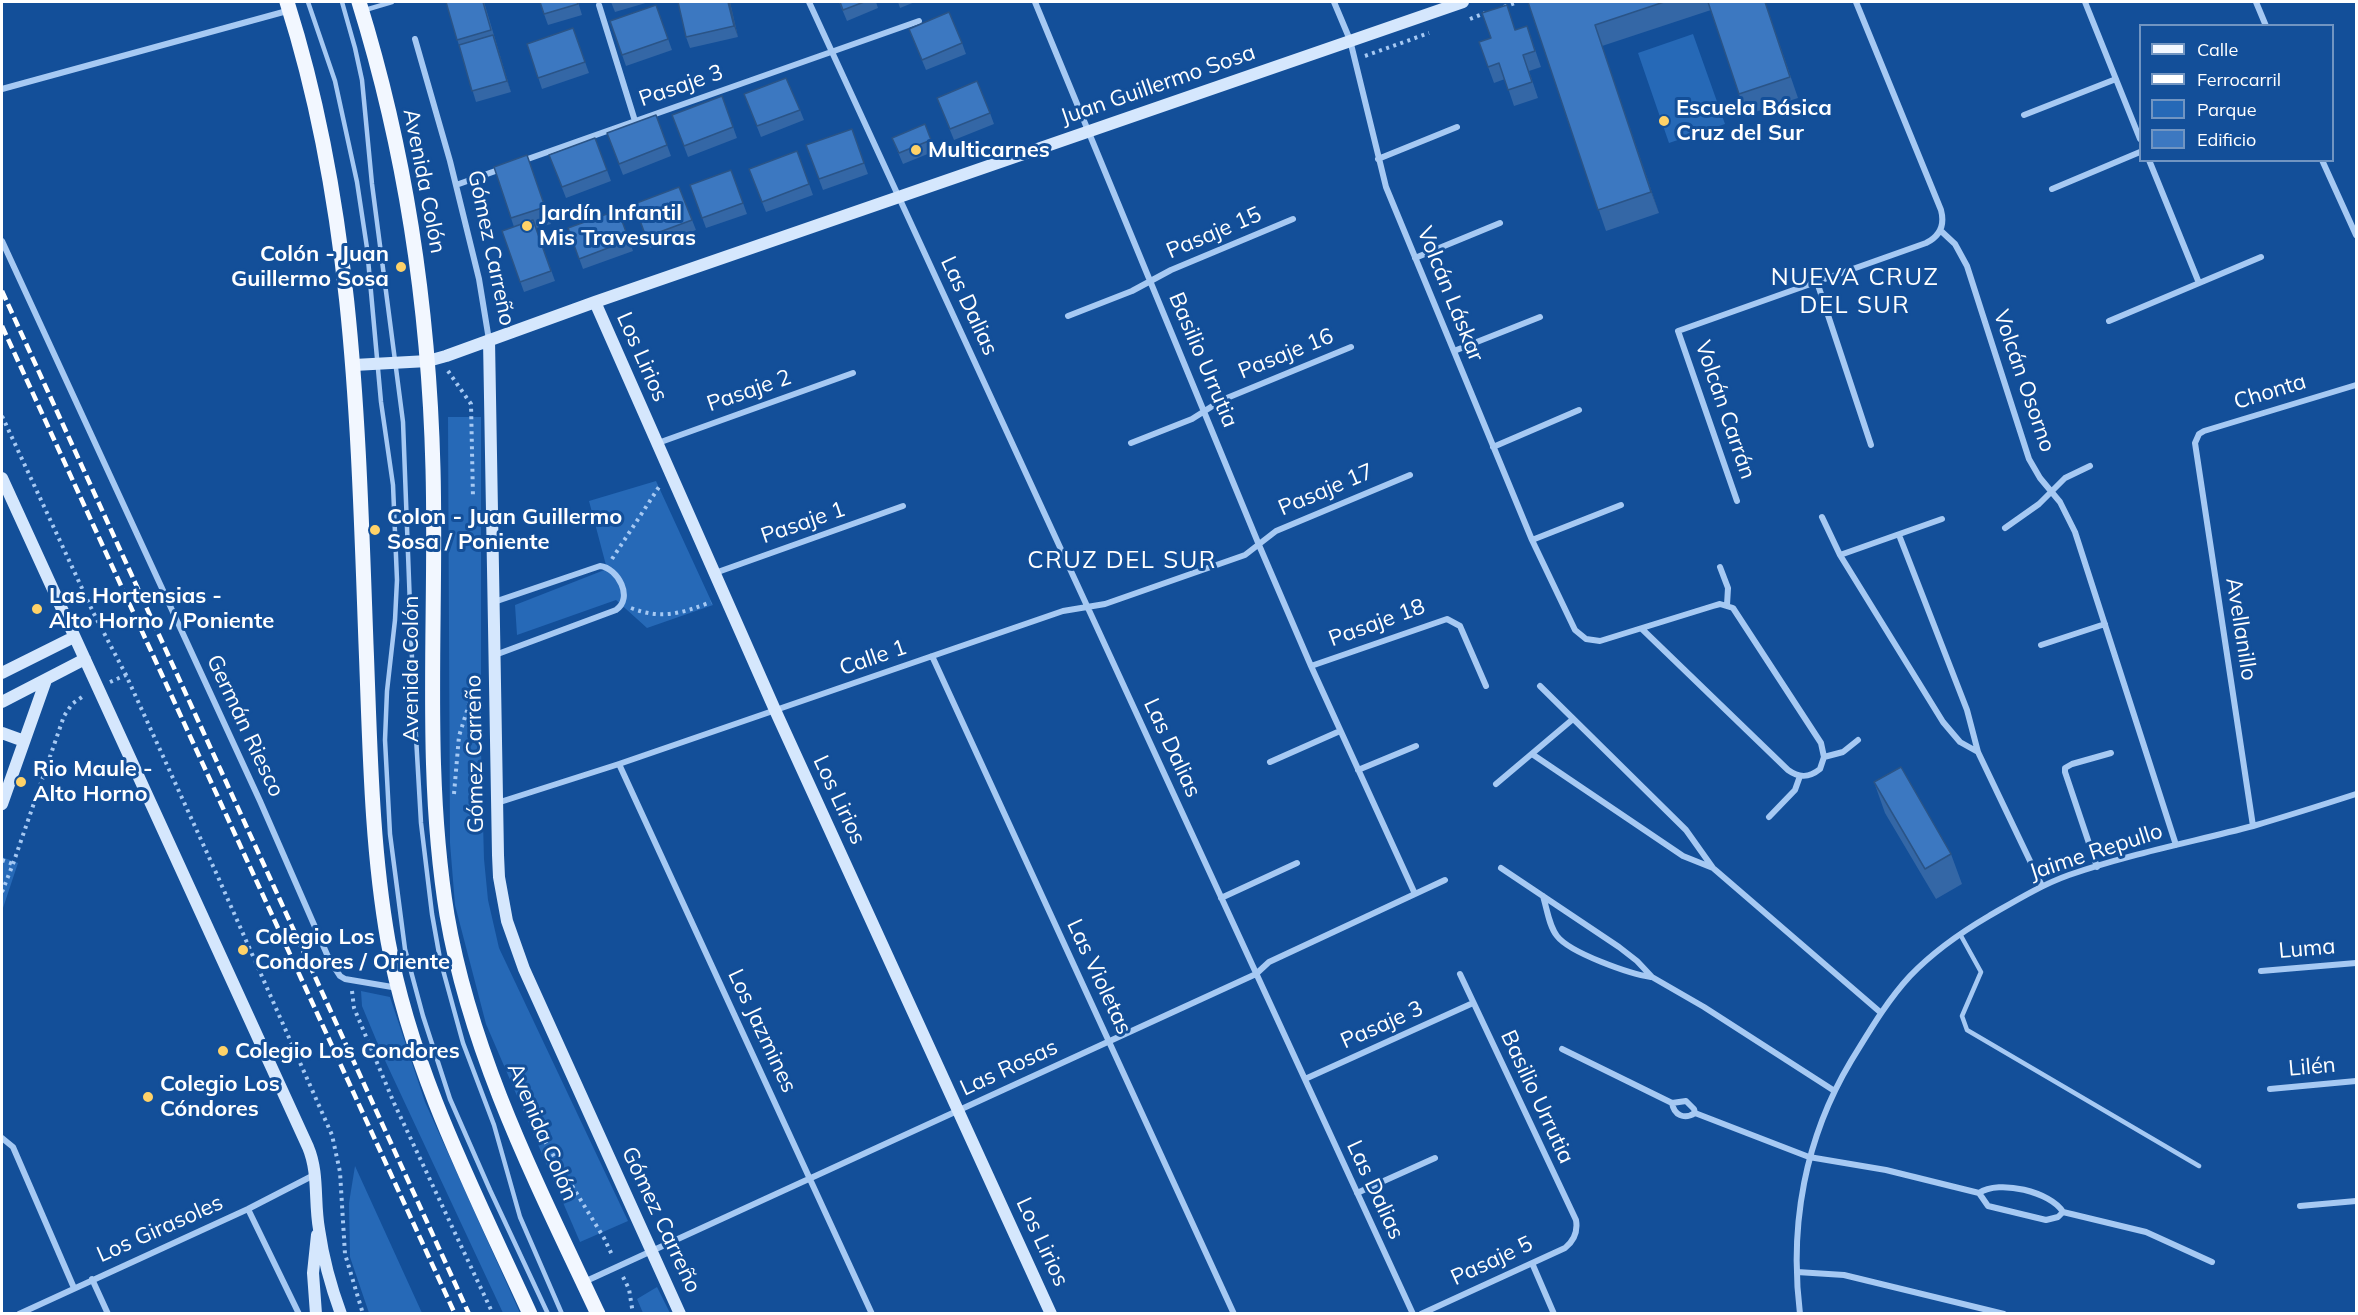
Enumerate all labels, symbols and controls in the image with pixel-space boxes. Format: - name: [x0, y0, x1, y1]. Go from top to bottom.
- legend: [2139, 24, 2334, 162]
- text: Calle: [2197, 38, 2238, 61]
- street label: Juan Guillermo Sosa: [1057, 39, 1259, 131]
- street label: Pasaje 3: [635, 59, 727, 113]
- text: Ferrocarril: [2197, 68, 2281, 91]
- place label: Escuela Básica Cruz del Sur: [1676, 95, 1832, 146]
- text: Parque: [2197, 98, 2256, 121]
- street label: Avenida Colón: [397, 106, 451, 256]
- marker: Escuela Básica Cruz del Sur: [1657, 114, 1671, 128]
- text: Edificio: [2197, 128, 2256, 151]
- place label: Multicarnes: [928, 137, 1050, 163]
- marker: Multicarnes: [909, 143, 923, 157]
- street label: Gómez Carreño: [462, 168, 520, 328]
- place label: Jardín Infantil Mis Travesuras: [539, 200, 696, 252]
- street label: Pasaje 15: [1163, 201, 1265, 265]
- marker: Jardín Infantil Mis Travesuras: [520, 219, 534, 233]
- street label: Volcán Láskar: [1411, 223, 1489, 365]
- place label: Colón - Juan Guillermo Sosa: [231, 241, 389, 292]
- street label: Las Dalias: [935, 252, 1003, 360]
- marker: Colón - Juan Guillermo Sosa: [394, 260, 408, 274]
- district label: NUEVA CRUZ DEL SUR: [1771, 264, 1939, 320]
- street label: Basilio Urrutia: [1163, 289, 1243, 431]
- street label: Volcán Osorno: [1987, 307, 2061, 455]
- street label: Los Lirios: [611, 308, 673, 406]
- street label: Pasaje 16: [1234, 323, 1338, 385]
- street label: Volcán Carrán: [1689, 337, 1761, 483]
- street label: Pasaje 2: [703, 364, 795, 418]
- street label: Chonta: [2231, 369, 2309, 415]
- street label: Pasaje 17: [1275, 458, 1377, 522]
- street label: Pasaje 1: [757, 496, 849, 550]
- place label: Colon - Juan Guillermo Sosa / Poniente: [387, 504, 622, 556]
- marker: Colon - Juan Guillermo Sosa / Poniente: [368, 523, 382, 537]
- district label: CRUZ DEL SUR: [1027, 547, 1217, 575]
- street label: Avellanillo: [2220, 576, 2262, 682]
- place label: Las Hortensias - Alto Horno / Poniente: [49, 583, 274, 634]
- street label: Pasaje 18: [1325, 593, 1429, 653]
- street label: Avenida Colón: [398, 596, 424, 742]
- marker: Las Hortensias - Alto Horno / Poniente: [30, 602, 44, 616]
- street label: Calle 1: [836, 634, 910, 682]
- street label: Germán Riesco: [201, 651, 289, 801]
- street label: Gómez Carreño: [460, 675, 490, 833]
- street label: Las Dalias: [1138, 694, 1206, 802]
- street label: Los Lirios: [807, 751, 871, 849]
- place label: Rio Maule - Alto Horno: [33, 756, 153, 807]
- marker: Rio Maule - Alto Horno: [14, 775, 28, 789]
- street label: Jaime Repullo: [2026, 818, 2166, 886]
- street label: Las Violetas: [1061, 915, 1137, 1039]
- place label: Colegio Los Condores / Oriente: [255, 924, 450, 975]
- street label: Luma: [2277, 933, 2337, 965]
- marker: Colegio Los Condores / Oriente: [236, 943, 250, 957]
- street label: Los Jazmines: [722, 965, 802, 1097]
- street label: Pasaje 3: [1337, 995, 1427, 1055]
- street label: Basilio Urrutia: [1495, 1026, 1579, 1168]
- street label: Las Rosas: [956, 1034, 1062, 1102]
- place label: Colegio Los Condores: [235, 1038, 460, 1064]
- marker: Colegio Los Condores: [216, 1044, 230, 1058]
- street label: Lilén: [2287, 1052, 2337, 1082]
- street label: Avenida Colón: [501, 1059, 583, 1205]
- place label: Colegio Los Cóndores: [160, 1071, 280, 1122]
- marker: Colegio Los Cóndores: [141, 1090, 155, 1104]
- street label: Las Dalias: [1341, 1136, 1409, 1244]
- street label: Gómez Carreño: [616, 1143, 706, 1297]
- street label: Los Girasoles: [93, 1189, 227, 1269]
- street label: Los Lirios: [1010, 1193, 1074, 1291]
- street label: Pasaje 5: [1447, 1231, 1537, 1291]

